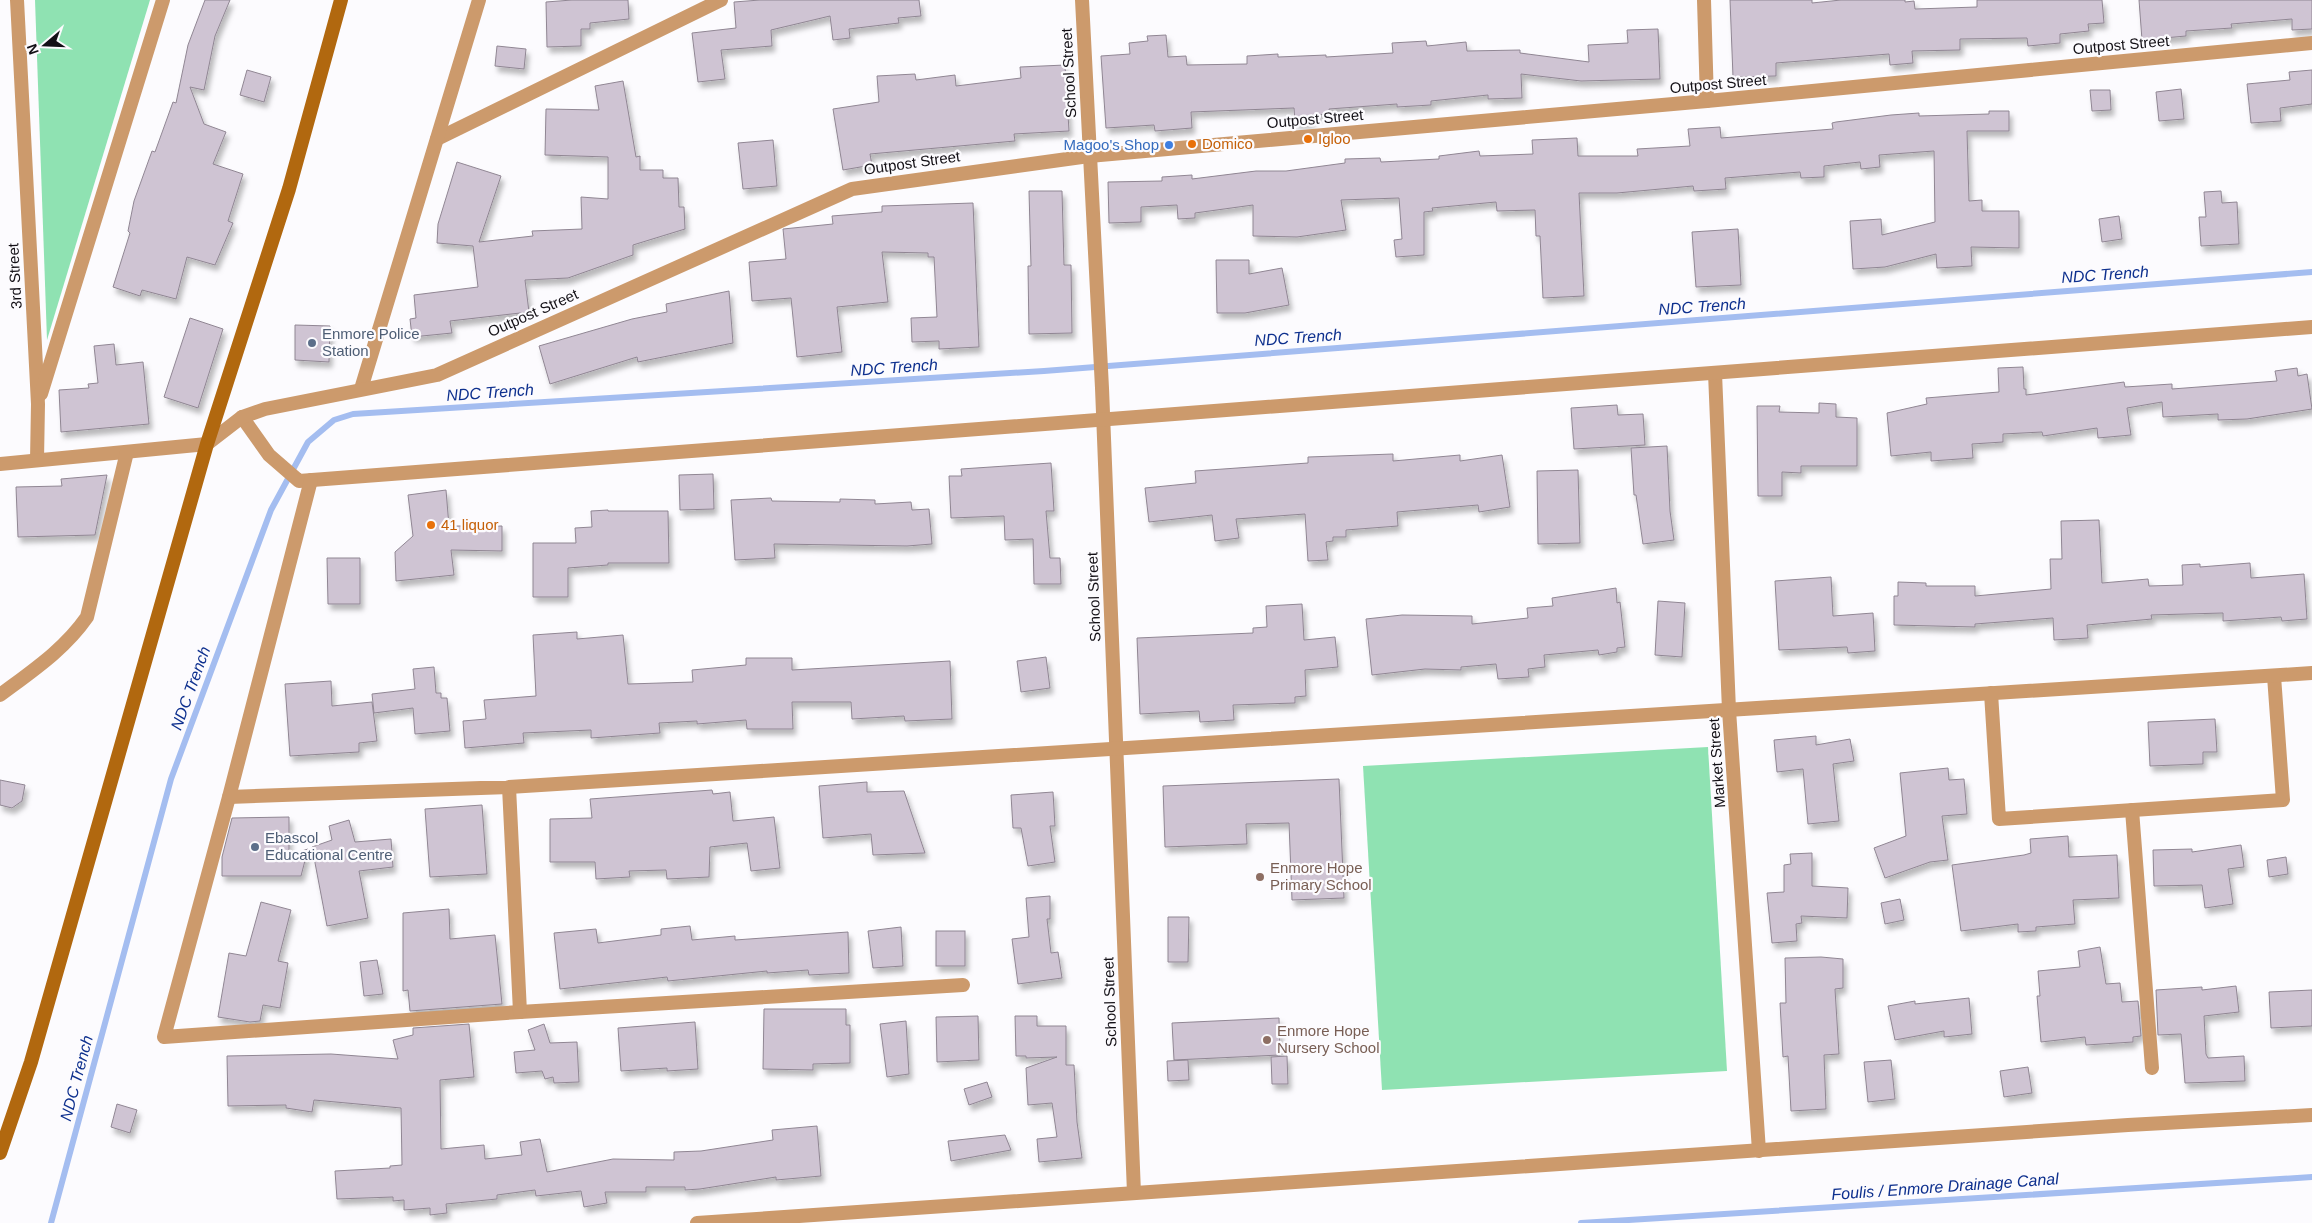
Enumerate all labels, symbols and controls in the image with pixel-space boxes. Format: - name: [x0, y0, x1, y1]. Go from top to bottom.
- north arrow: [20, 20, 70, 70]
- street label: School Street: [1058, 27, 1079, 118]
- street label: Outpost Street: [2072, 32, 2171, 57]
- text: N: [23, 42, 42, 57]
- street label: Outpost Street: [1669, 71, 1768, 96]
- street label: Outpost Street: [1266, 106, 1365, 131]
- place label: Igloo: [1318, 130, 1351, 147]
- marker: Igloo: [1302, 133, 1314, 145]
- place label: Domico: [1202, 135, 1253, 152]
- place label: Magoo's Shop: [1064, 136, 1159, 153]
- marker: Domico: [1186, 138, 1198, 150]
- marker: Magoo's Shop: [1163, 139, 1175, 151]
- street label: Outpost Street: [863, 147, 962, 178]
- street label: 3rd Street: [4, 242, 25, 309]
- water label: NDC Trench: [2061, 263, 2149, 286]
- street label: Outpost Street: [485, 285, 581, 340]
- water label: NDC Trench: [1658, 295, 1746, 318]
- place label: Enmore Police Station: [322, 325, 420, 359]
- water label: NDC Trench: [1254, 326, 1342, 349]
- marker: Enmore Police Station: [306, 337, 318, 349]
- water label: NDC Trench: [850, 356, 938, 379]
- water label: NDC Trench: [446, 381, 534, 404]
- place label: 41 liquor: [441, 516, 499, 533]
- marker: 41 liquor: [425, 519, 437, 531]
- street label: School Street: [1083, 551, 1104, 642]
- water label: NDC Trench: [167, 644, 213, 732]
- street label: Market Street: [1705, 717, 1728, 809]
- place label: Ebascol Educational Centre: [265, 829, 393, 863]
- marker: Ebascol Educational Centre: [249, 841, 261, 853]
- place label: Enmore Hope Primary School: [1270, 859, 1372, 893]
- marker: Enmore Hope Primary School: [1254, 871, 1266, 883]
- street label: School Street: [1099, 956, 1120, 1047]
- place label: Enmore Hope Nursery School: [1277, 1022, 1380, 1056]
- water label: NDC Trench: [57, 1033, 96, 1123]
- marker: Enmore Hope Nursery School: [1261, 1034, 1273, 1046]
- water label: Foulis / Enmore Drainage Canal: [1831, 1170, 2060, 1203]

